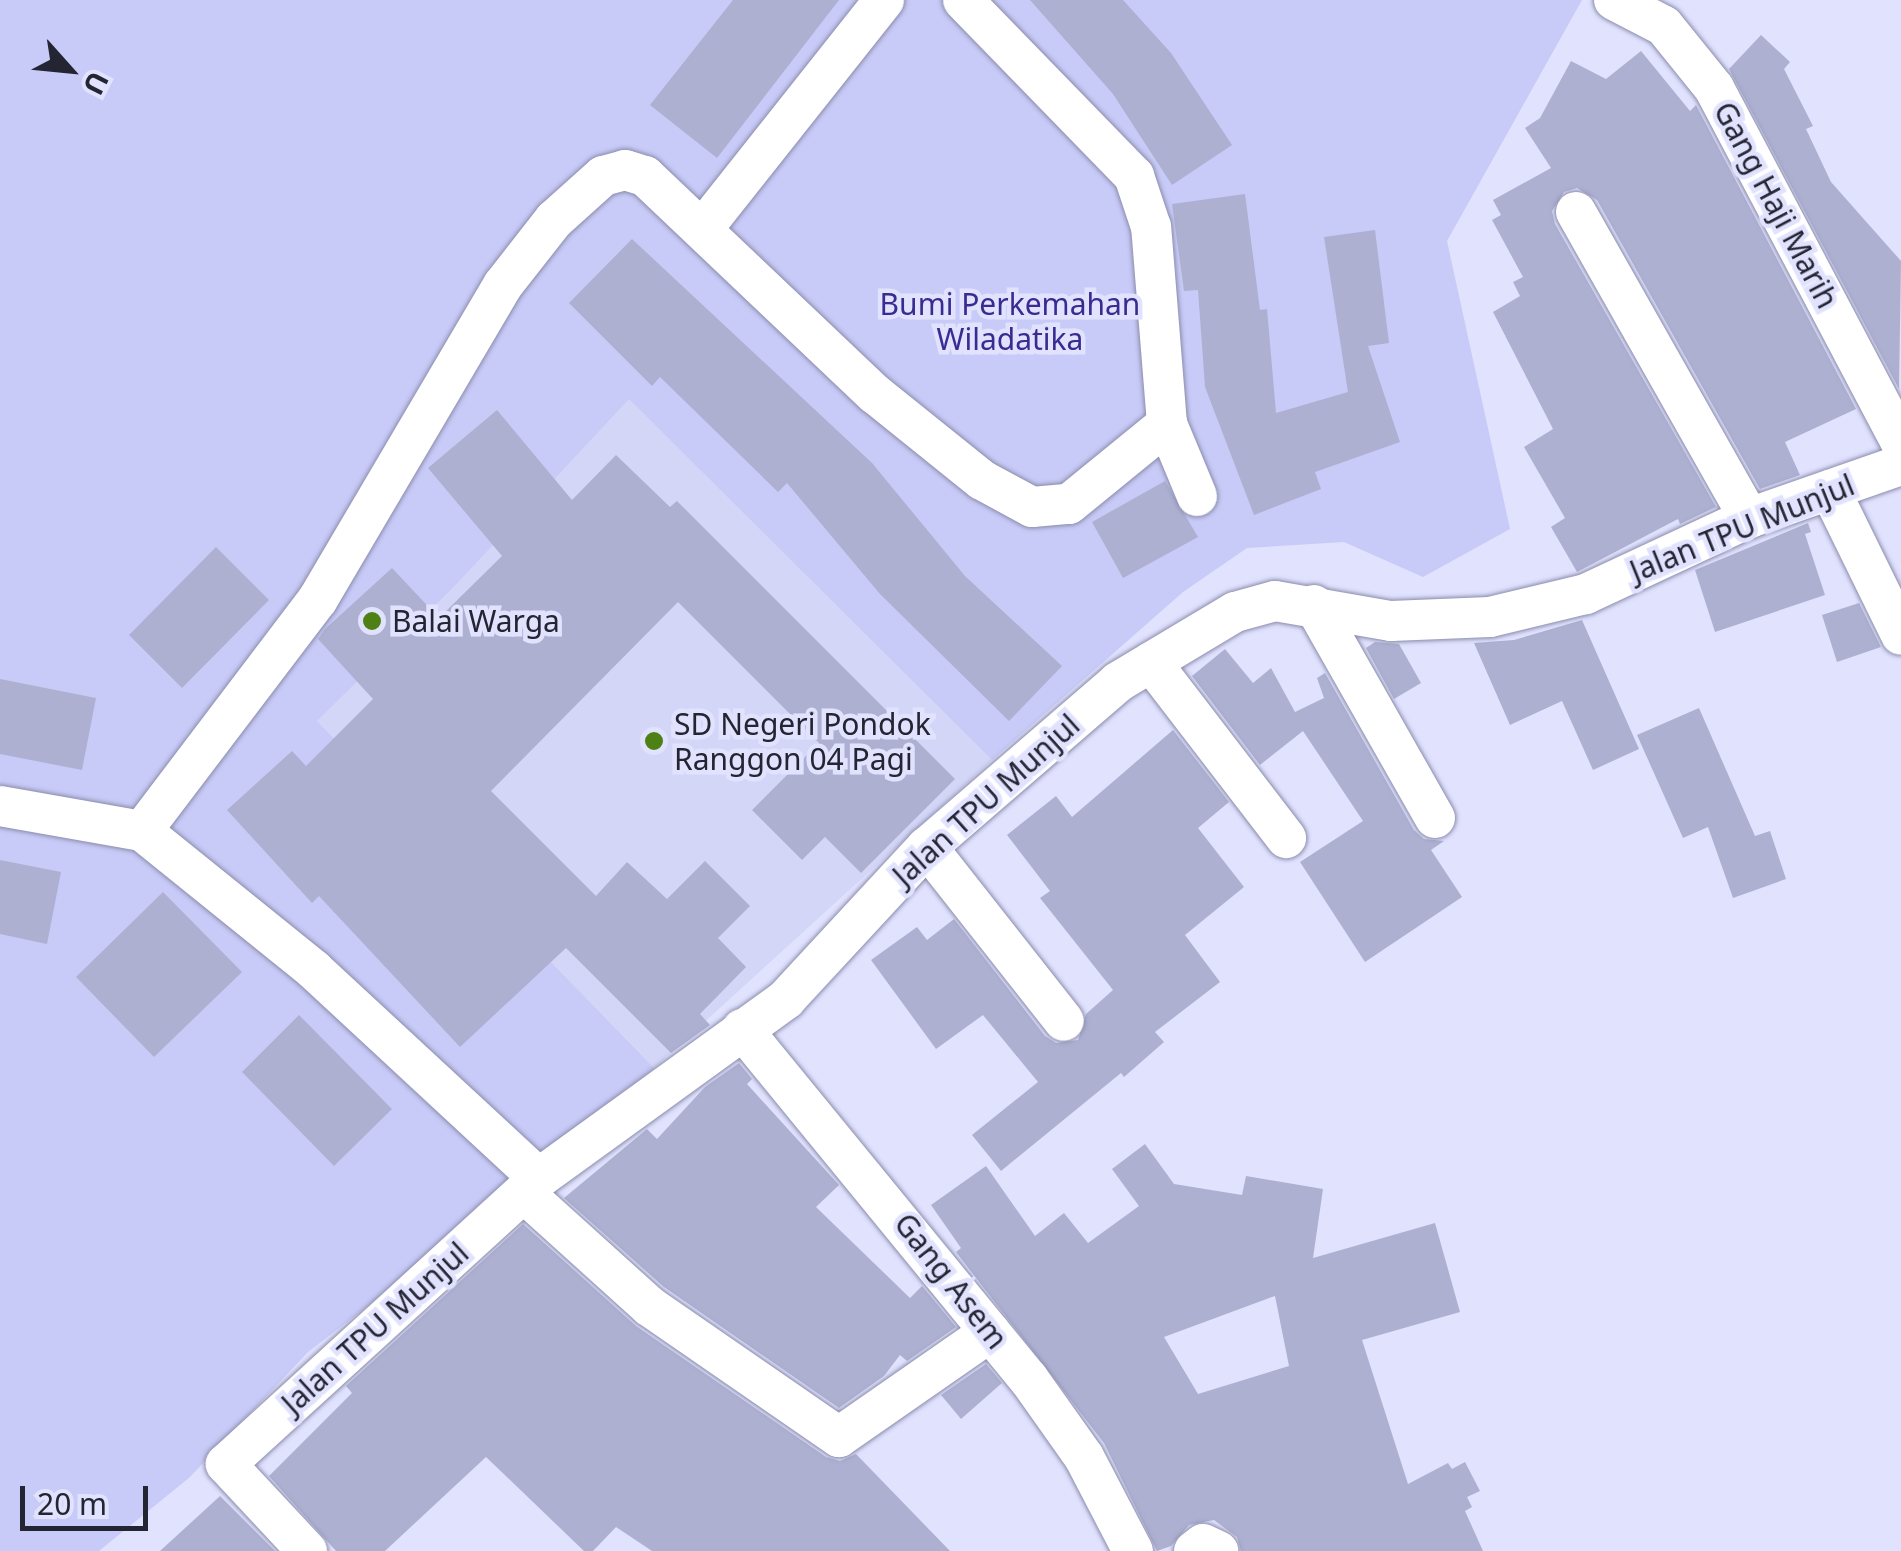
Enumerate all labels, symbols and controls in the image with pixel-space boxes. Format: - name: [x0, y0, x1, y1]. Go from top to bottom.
- north arrow: [20, 20, 120, 120]
- text: U: [75, 66, 118, 102]
- street label: Gang Haji Marih: [1706, 96, 1846, 314]
- park label: Bumi Perkemahan Wiladatika: [880, 286, 1140, 356]
- street label: Jalan TPU Munjul: [1625, 467, 1859, 589]
- place label: Balai Warga: [392, 603, 560, 639]
- marker: Balai Warga: [361, 610, 383, 632]
- place label: SD Negeri Pondok Ranggon 04 Pagi: [674, 706, 931, 776]
- street label: Jalan TPU Munjul: [885, 707, 1087, 893]
- marker: SD Negeri Pondok Ranggon 04 Pagi: [643, 730, 665, 752]
- street label: Gang Asem: [887, 1206, 1015, 1356]
- street label: Jalan TPU Munjul: [274, 1235, 476, 1421]
- scale bar: [25, 1466, 152, 1528]
- text: 20 m: [37, 1483, 107, 1524]

